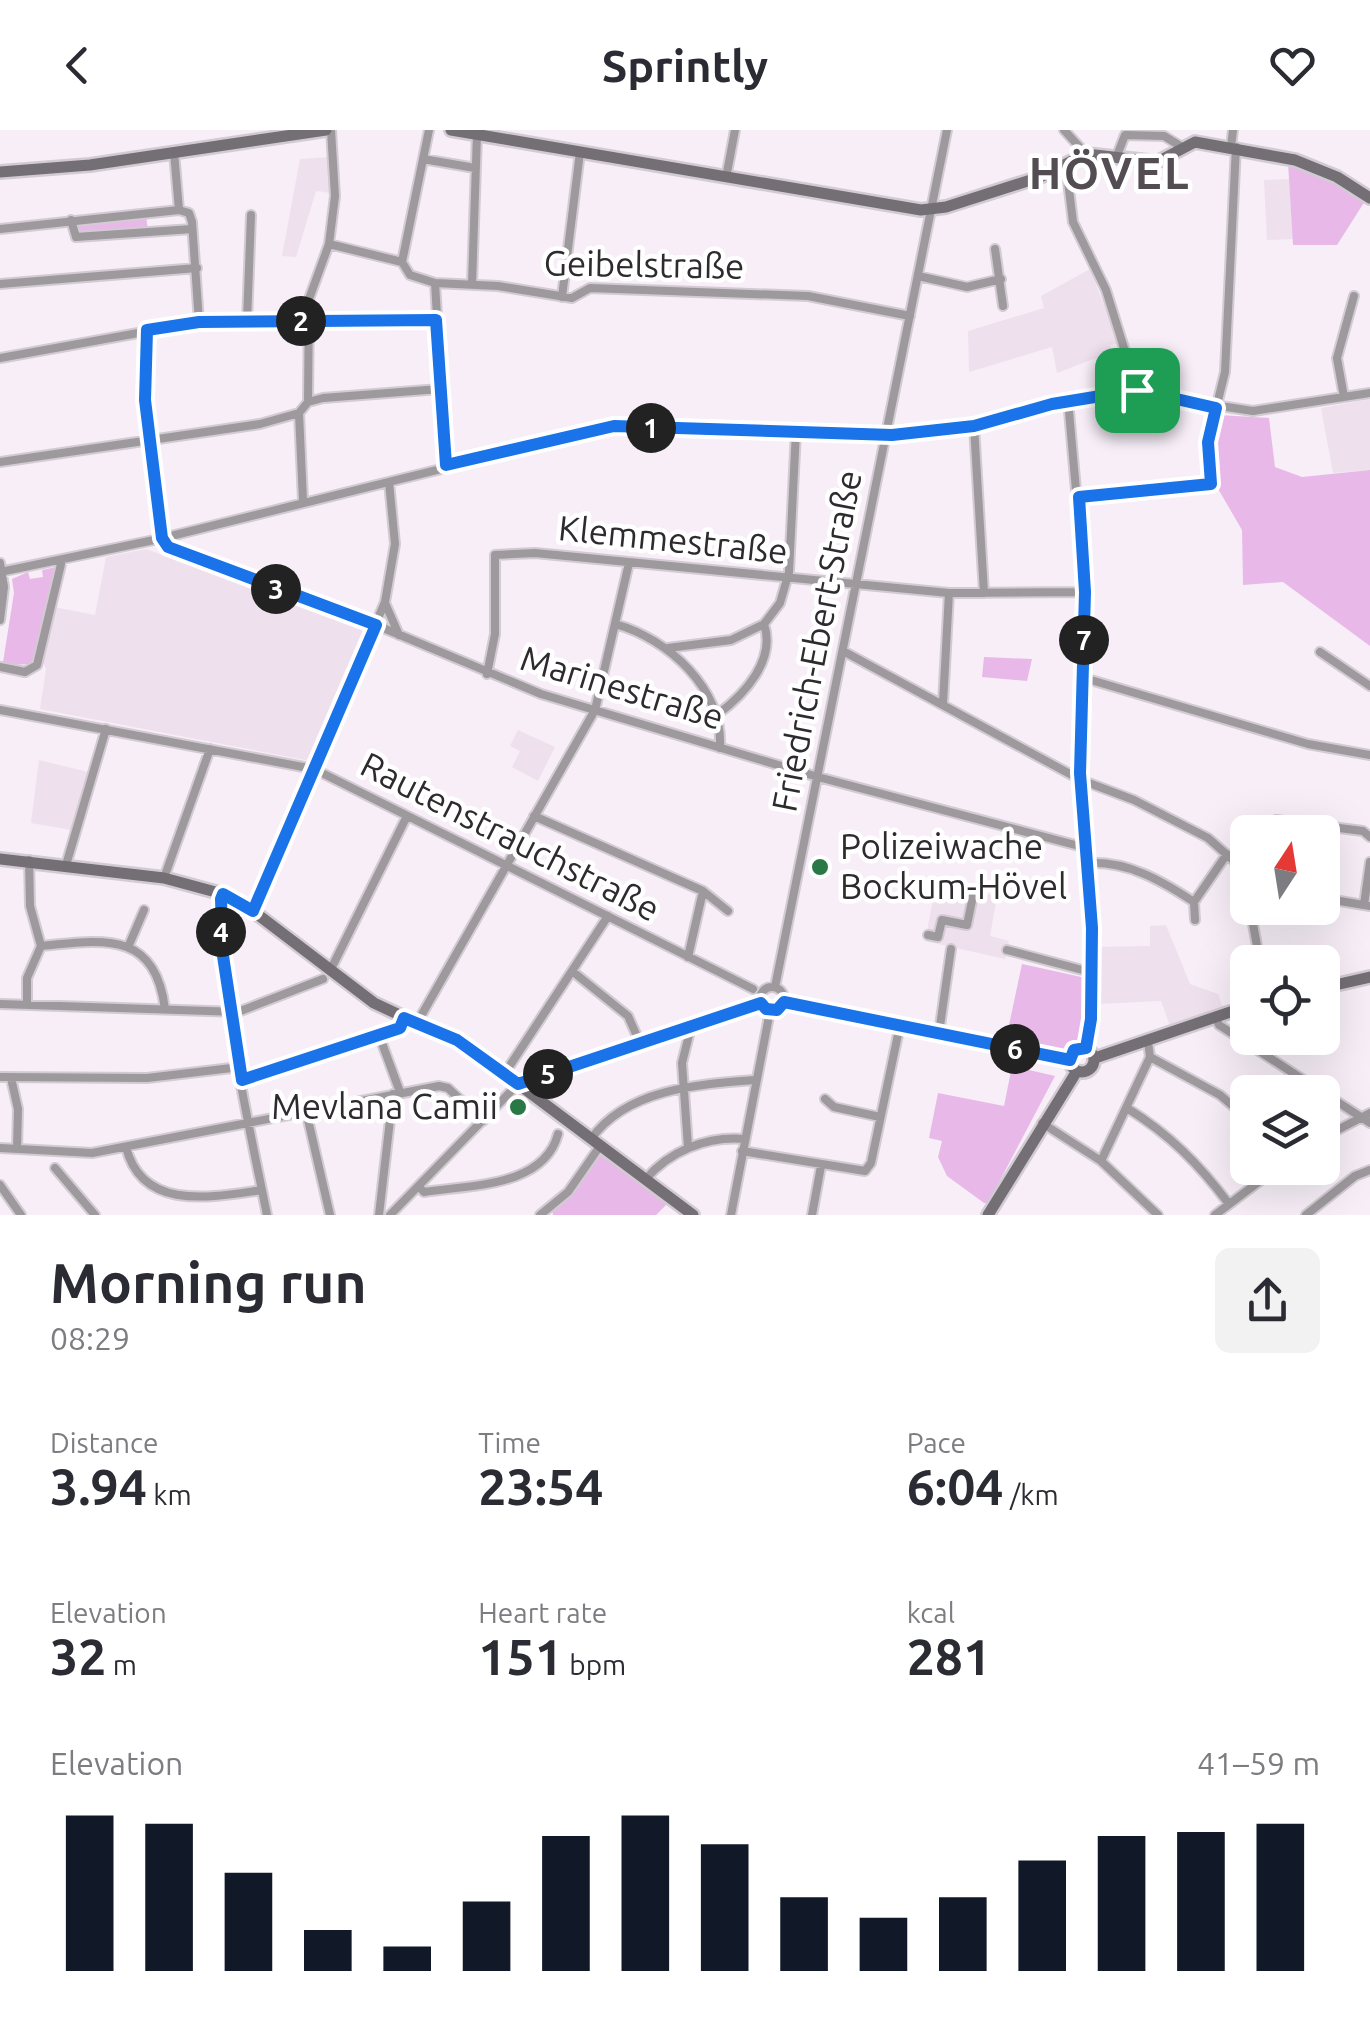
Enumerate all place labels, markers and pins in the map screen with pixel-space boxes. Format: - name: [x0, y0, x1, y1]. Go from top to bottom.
- pin: 2: [276, 296, 326, 346]
- pin: [1095, 348, 1180, 433]
- pin: 1: [626, 403, 676, 453]
- pin: 3: [251, 564, 301, 614]
- pin: 7: [1059, 615, 1109, 665]
- place label: Polizeiwache Bockum-Hövel: [840, 826, 1067, 906]
- marker: Polizeiwache Bockum-Hövel: [809, 856, 831, 878]
- pin: 4: [196, 907, 246, 957]
- pin: 6: [990, 1024, 1040, 1074]
- pin: 5: [523, 1049, 573, 1099]
- place label: Mevlana Camii: [271, 1086, 498, 1126]
- marker: Mevlana Camii: [507, 1096, 529, 1118]

